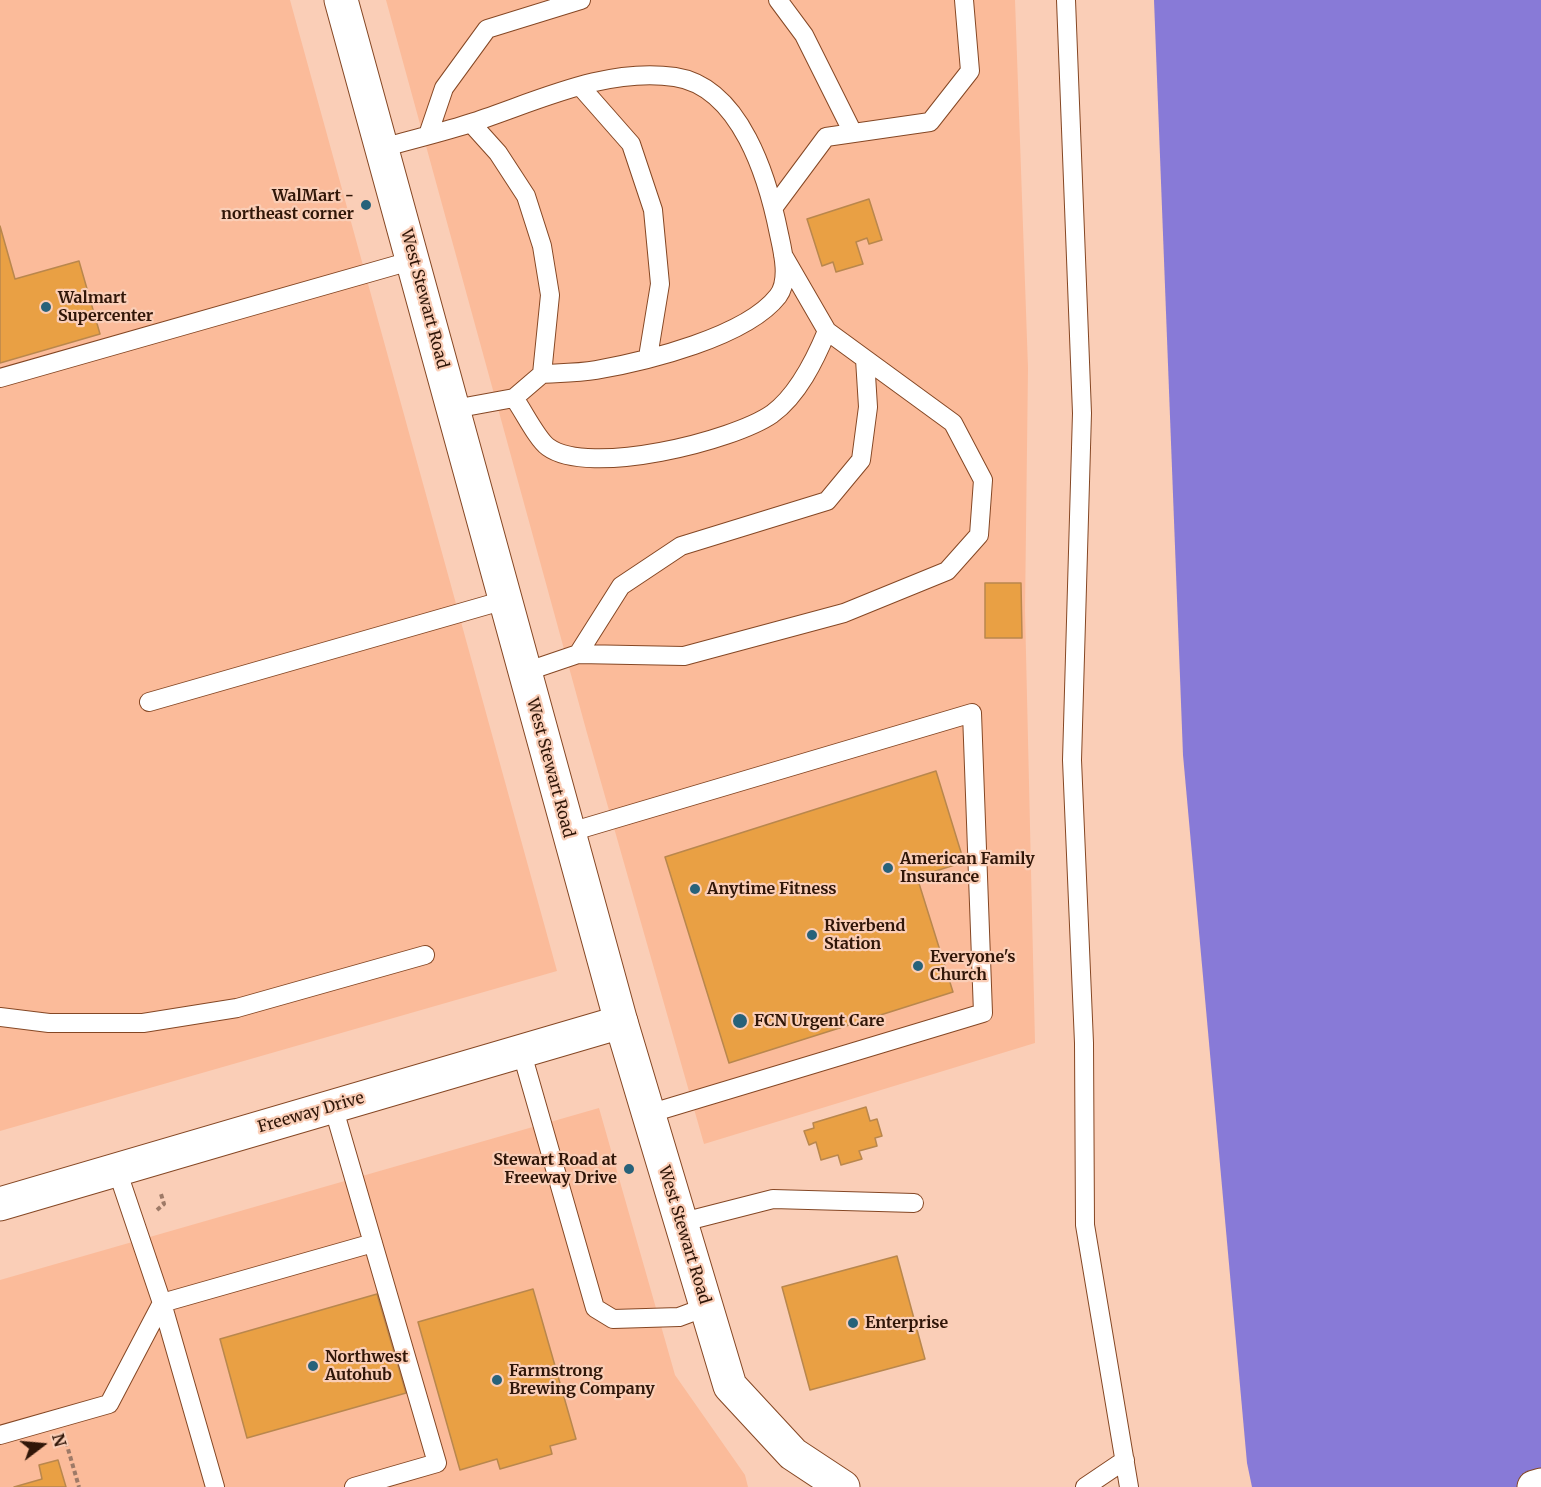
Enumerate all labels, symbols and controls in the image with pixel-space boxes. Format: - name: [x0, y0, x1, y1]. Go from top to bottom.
- place label: WalMart - northeast corner: [221, 186, 354, 224]
- marker: WalMart - northeast corner: [359, 198, 373, 212]
- street label: West Stewart Road: [396, 227, 452, 371]
- place label: Walmart Supercenter: [58, 288, 153, 326]
- marker: Walmart Supercenter: [39, 300, 53, 314]
- street label: West Stewart Road: [522, 696, 578, 840]
- place label: American Family Insurance: [900, 849, 1035, 887]
- marker: American Family Insurance: [881, 861, 895, 875]
- place label: Anytime Fitness: [707, 879, 837, 899]
- marker: Anytime Fitness: [688, 882, 702, 896]
- place label: Riverbend Station: [824, 916, 905, 954]
- marker: Riverbend Station: [805, 928, 819, 942]
- place label: Everyone's Church: [930, 947, 1016, 985]
- marker: Everyone's Church: [911, 959, 925, 973]
- place label: FCN Urgent Care: [754, 1011, 884, 1031]
- marker: FCN Urgent Care: [731, 1012, 749, 1030]
- street label: Freeway Drive: [256, 1089, 366, 1137]
- place label: Stewart Road at Freeway Drive: [493, 1150, 617, 1188]
- marker: Stewart Road at Freeway Drive: [622, 1162, 636, 1176]
- street label: West Stewart Road: [654, 1164, 714, 1306]
- place label: Enterprise: [865, 1313, 948, 1333]
- marker: Enterprise: [846, 1316, 860, 1330]
- place label: Northwest Autohub: [325, 1347, 408, 1385]
- marker: Northwest Autohub: [306, 1359, 320, 1373]
- place label: Farmstrong Brewing Company: [509, 1361, 655, 1399]
- marker: Farmstrong Brewing Company: [490, 1373, 504, 1387]
- north arrow: [12, 1415, 72, 1475]
- text: N: [48, 1431, 71, 1449]

